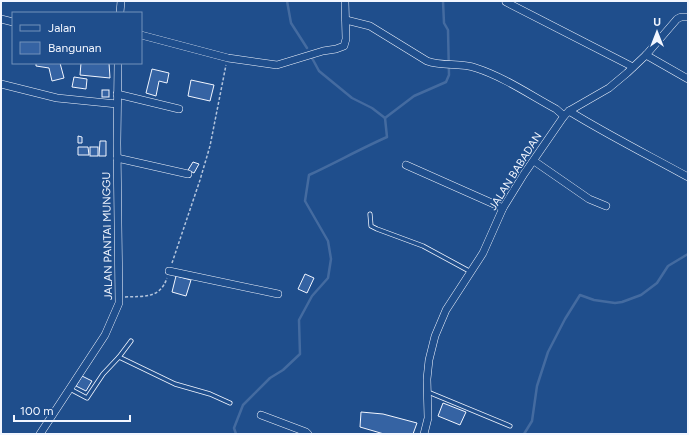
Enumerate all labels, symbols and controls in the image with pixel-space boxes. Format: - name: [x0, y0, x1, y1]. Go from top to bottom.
- legend: [12, 12, 142, 64]
- north arrow: [637, 12, 677, 52]
- text: U: [653, 16, 661, 29]
- text: Jalan: [48, 21, 76, 35]
- text: Bangunan: [48, 41, 102, 55]
- street label: JALAN BABADAN: [486, 130, 545, 213]
- street label: JALAN PANTAI MUNGGU: [100, 172, 115, 300]
- scale bar: [14, 397, 130, 423]
- text: 100 m: [20, 404, 54, 418]

